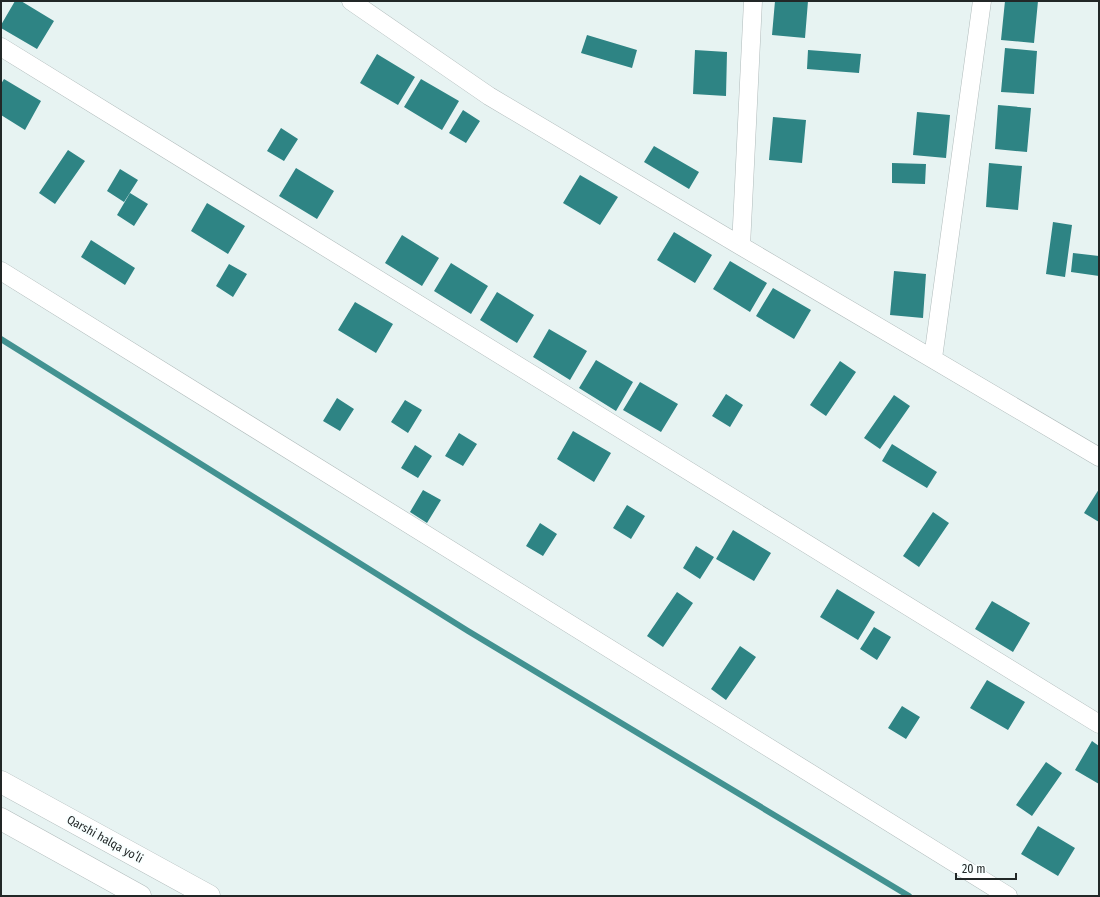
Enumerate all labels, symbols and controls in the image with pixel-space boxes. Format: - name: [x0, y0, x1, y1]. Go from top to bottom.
- street label: Qarshi halqa yoʻli: [64, 811, 146, 866]
- scale bar: [956, 855, 1016, 881]
- text: 20 m: [962, 862, 986, 876]

